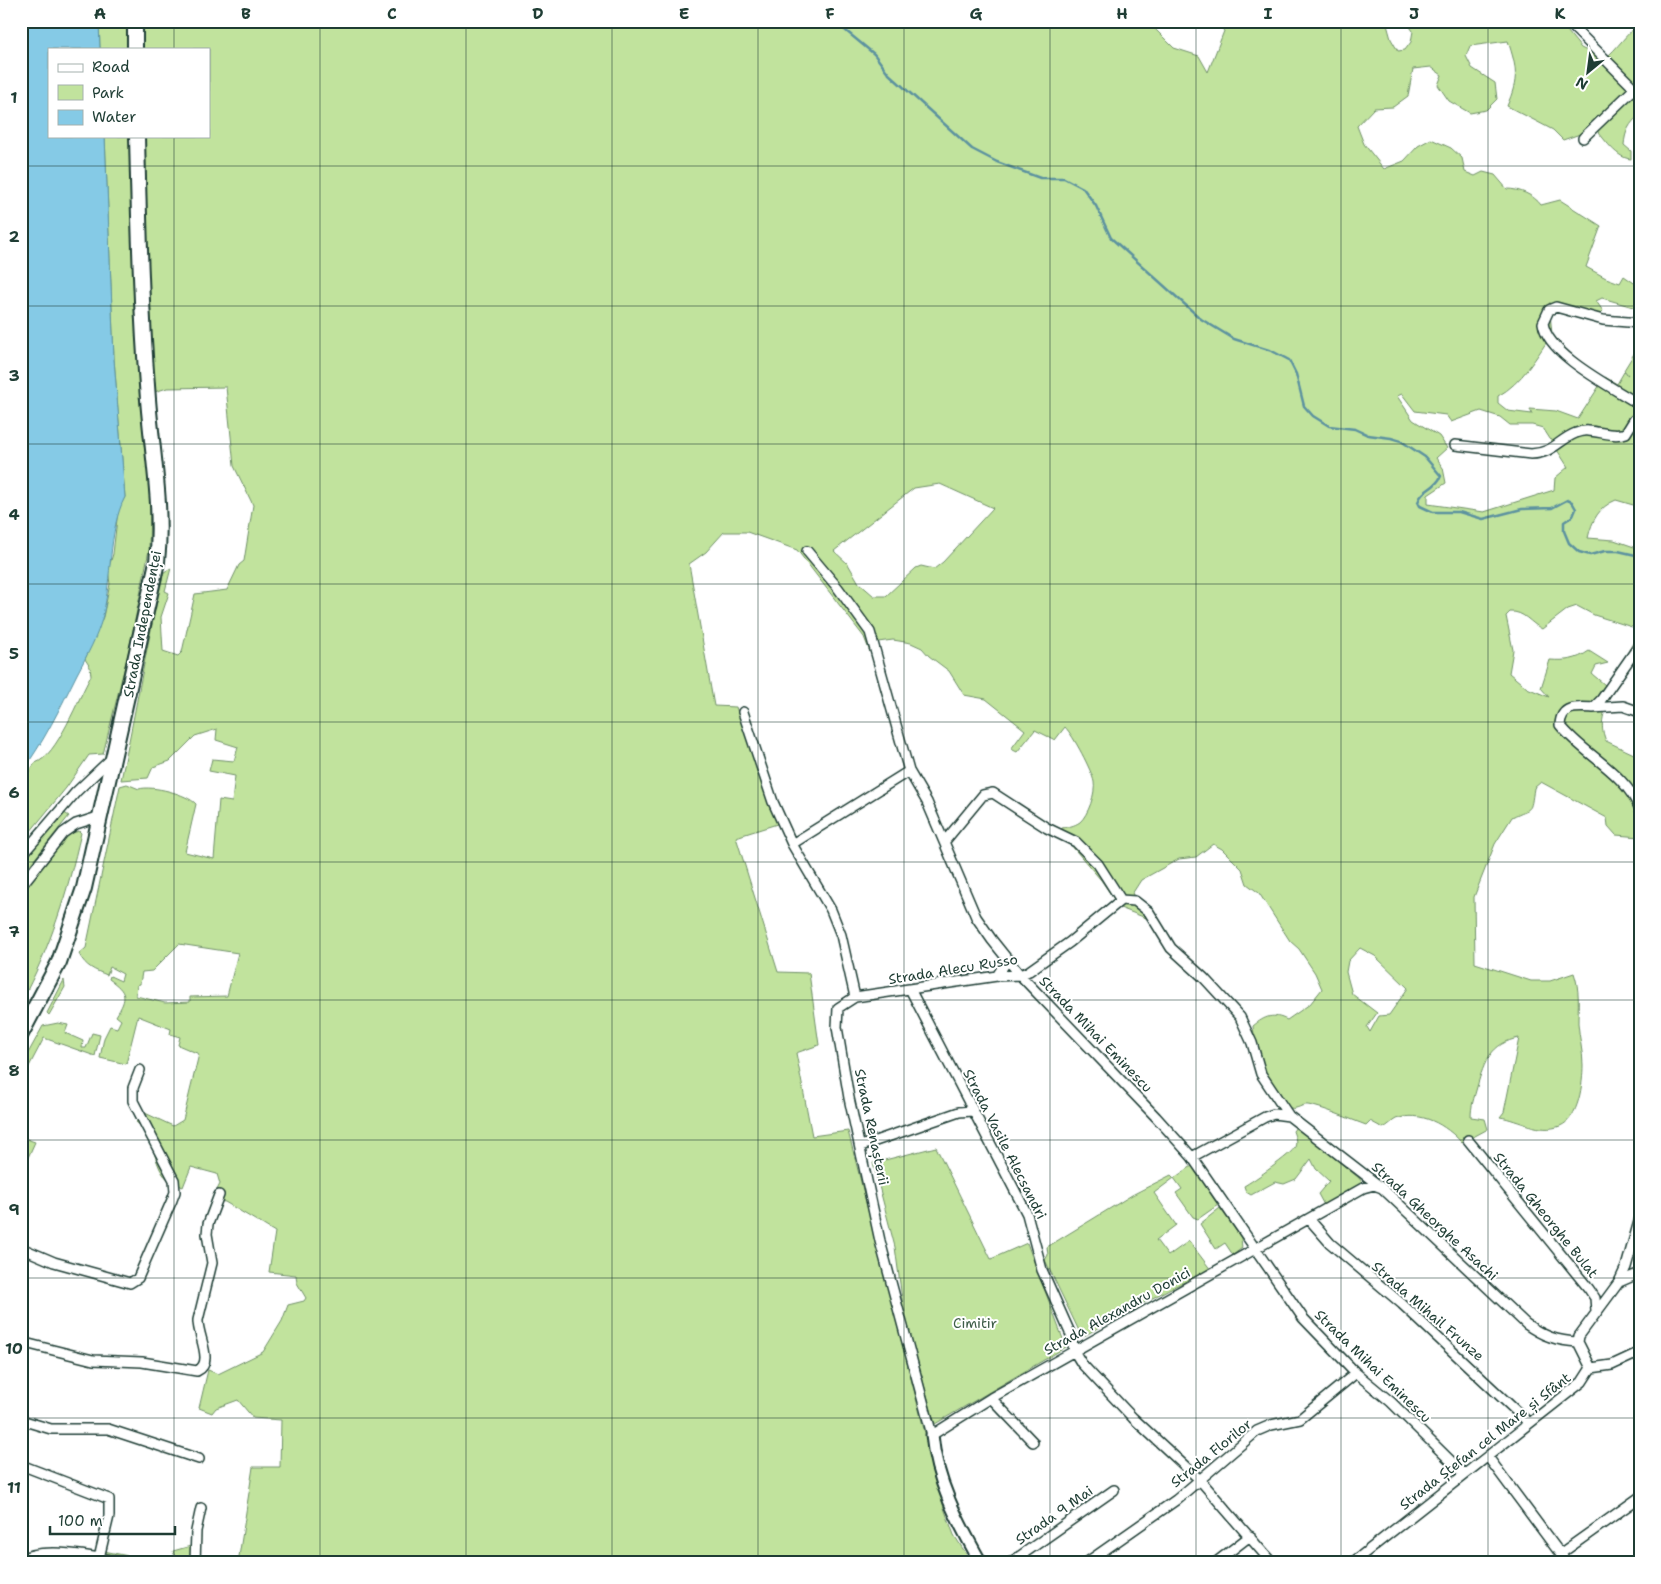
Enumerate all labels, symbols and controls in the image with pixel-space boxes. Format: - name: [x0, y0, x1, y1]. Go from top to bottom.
- text: A: [94, 3, 106, 24]
- text: B: [241, 3, 251, 24]
- text: C: [387, 3, 397, 24]
- text: D: [532, 3, 544, 24]
- text: E: [679, 3, 689, 24]
- text: F: [825, 3, 835, 24]
- text: G: [970, 3, 983, 24]
- text: H: [1116, 3, 1128, 24]
- text: I: [1264, 3, 1273, 24]
- text: J: [1409, 3, 1419, 24]
- text: K: [1555, 3, 1566, 24]
- legend: [48, 48, 210, 138]
- north arrow: [1564, 48, 1614, 98]
- text: Road: [92, 57, 130, 77]
- text: N: [1572, 73, 1591, 94]
- text: Park: [92, 83, 124, 103]
- text: 1: [10, 87, 18, 108]
- text: Water: [92, 107, 136, 127]
- text: 2: [8, 226, 20, 247]
- text: 3: [8, 365, 20, 386]
- text: 4: [8, 504, 20, 525]
- street label: Strada Independenței: [119, 549, 166, 699]
- text: 5: [9, 643, 19, 664]
- text: 6: [8, 782, 20, 803]
- text: 7: [8, 921, 20, 942]
- street label: Strada Alecu Russo: [887, 950, 1019, 988]
- street label: Strada Mihai Eminescu: [1036, 972, 1156, 1096]
- text: 8: [8, 1060, 20, 1081]
- street label: Strada Vasile Alecsandri: [959, 1066, 1051, 1222]
- street label: Strada Renașterii: [850, 1067, 893, 1187]
- street label: Strada Gheorghe Bulat: [1490, 1149, 1602, 1281]
- street label: Strada Gheorghe Asachi: [1368, 1158, 1502, 1284]
- text: 9: [8, 1199, 20, 1220]
- street label: Strada Mihail Frunze: [1368, 1257, 1488, 1365]
- street label: Strada Alexandru Donici: [1040, 1263, 1194, 1359]
- street label: Strada Mihai Eminescu: [1311, 1306, 1435, 1426]
- park label: Cimitir: [953, 1314, 997, 1332]
- text: 10: [5, 1338, 23, 1359]
- street label: Strada Ștefan cel Mare și Sfânt: [1396, 1368, 1575, 1514]
- street label: Strada Florilor: [1167, 1415, 1255, 1491]
- text: 11: [7, 1477, 21, 1498]
- street label: Strada 9 Mai: [1012, 1482, 1096, 1548]
- scale bar: [50, 1504, 175, 1536]
- text: 100 m: [58, 1511, 103, 1531]

